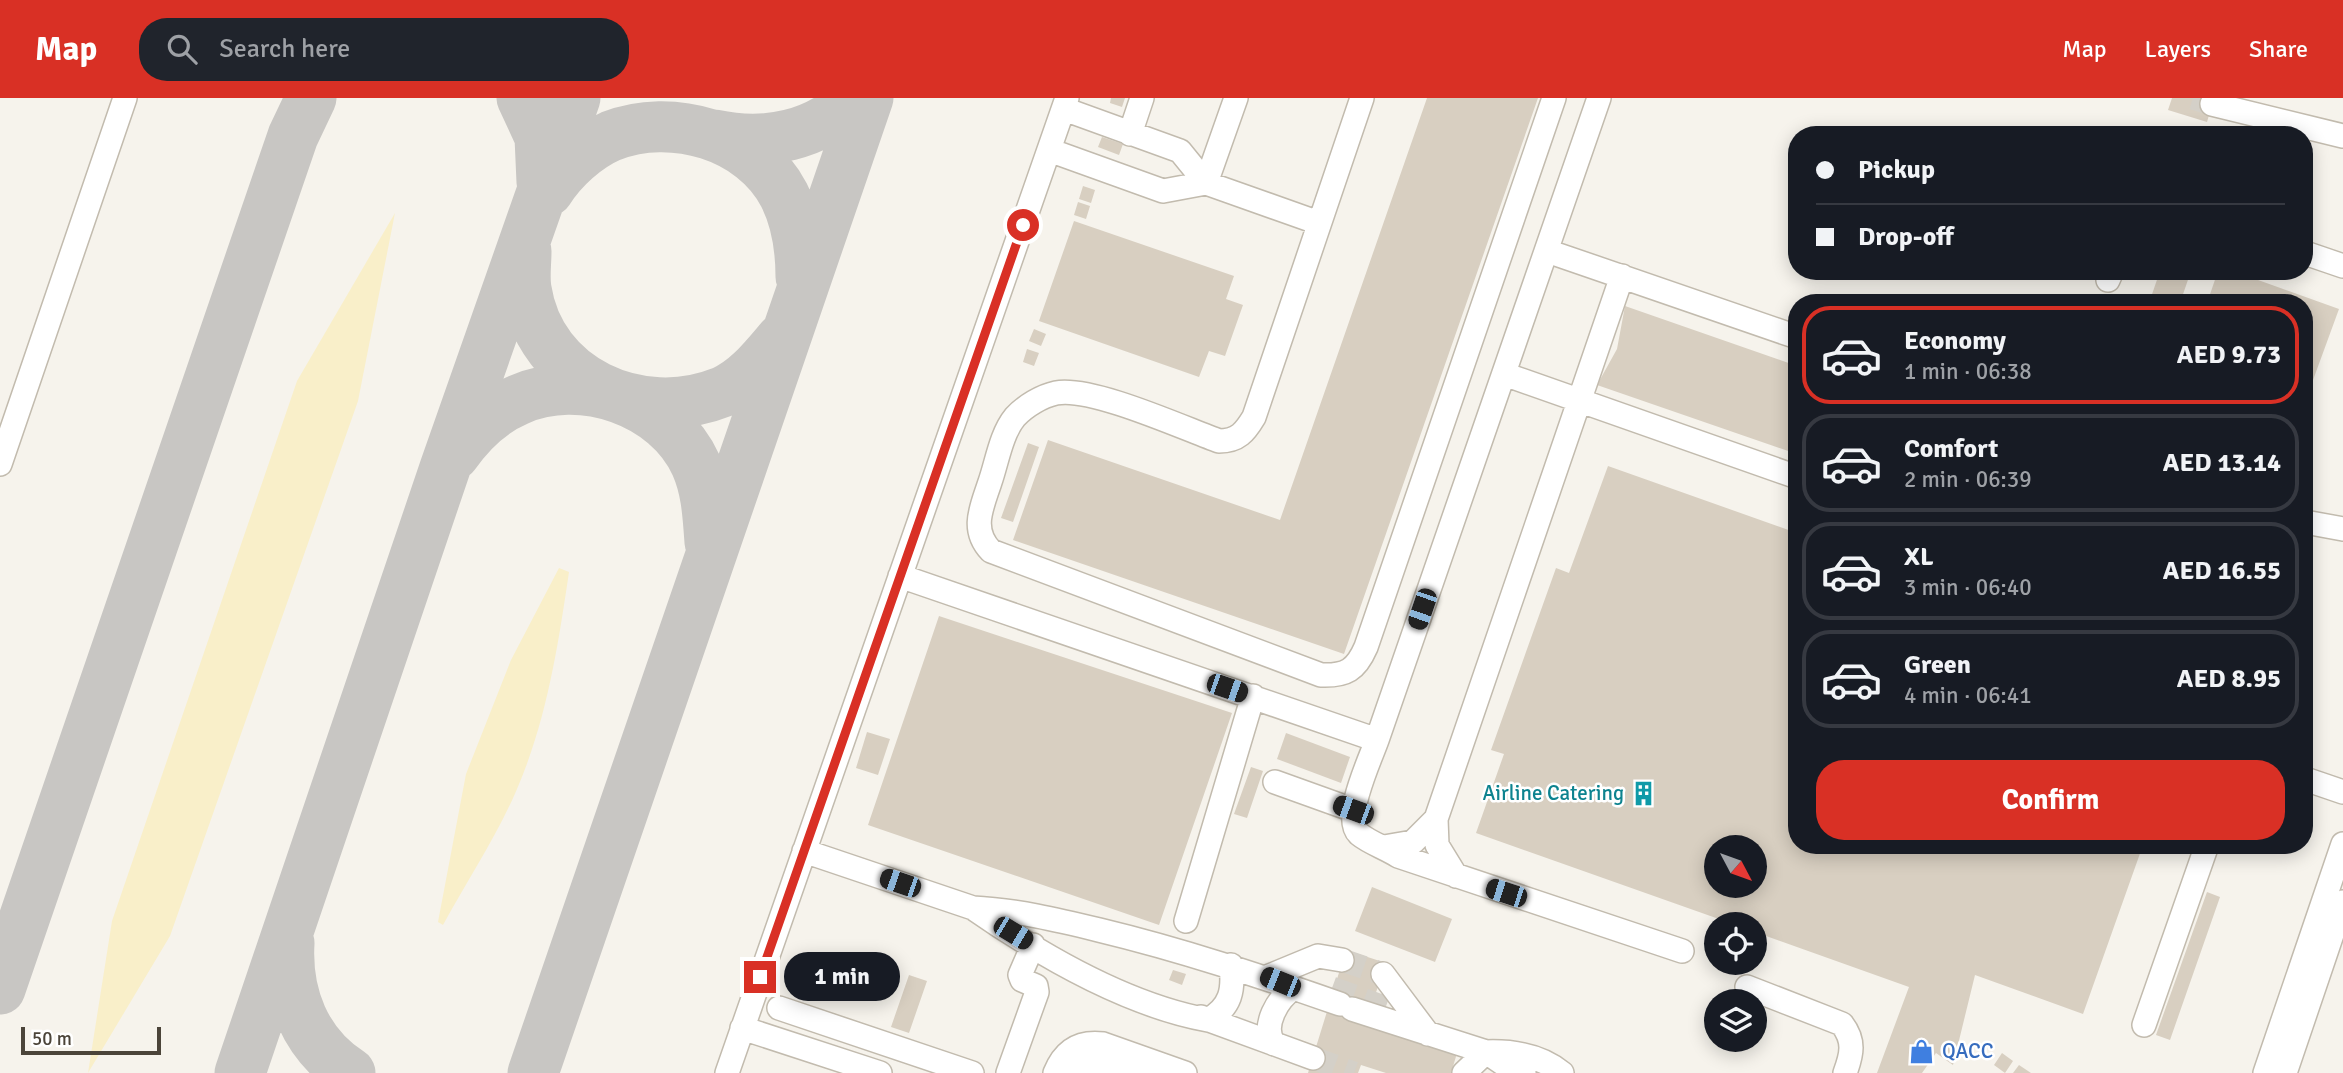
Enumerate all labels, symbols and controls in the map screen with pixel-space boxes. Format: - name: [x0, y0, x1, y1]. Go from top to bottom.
- search box: [139, 18, 629, 81]
- text: Map: [35, 29, 97, 70]
- icon: search: [163, 30, 201, 68]
- text: Search here: [219, 33, 350, 65]
- text: Map: [2062, 34, 2107, 64]
- text: Layers: [2145, 34, 2211, 64]
- text: Share: [2249, 34, 2308, 64]
- text: Pickup: [1858, 154, 1935, 186]
- route start: [1007, 209, 1039, 241]
- text: Drop-off: [1858, 221, 1954, 253]
- icon: car: [1820, 324, 1883, 387]
- text: Economy: [1904, 325, 2006, 357]
- text: AED 9.73: [2177, 339, 2281, 371]
- text: 1 min · 06:38: [1904, 357, 2032, 386]
- icon: car: [1820, 432, 1883, 495]
- text: Comfort: [1904, 433, 1998, 465]
- text: AED 13.14: [2163, 447, 2281, 479]
- text: 2 min · 06:39: [1904, 465, 2032, 494]
- icon: car: [1820, 540, 1883, 603]
- text: XL: [1904, 541, 1934, 573]
- text: AED 16.55: [2163, 555, 2281, 587]
- text: 3 min · 06:40: [1904, 573, 2032, 602]
- car: [1406, 586, 1439, 632]
- icon: car: [1820, 648, 1883, 711]
- text: Green: [1904, 649, 1971, 681]
- text: AED 8.95: [2177, 663, 2281, 695]
- car: [1204, 671, 1251, 705]
- text: 4 min · 06:41: [1904, 681, 2032, 710]
- button: Confirm: [1816, 760, 2285, 840]
- building icon: Airline Catering: [1630, 779, 1658, 807]
- place label: Airline Catering: [1482, 780, 1624, 806]
- car: [1330, 793, 1377, 827]
- north arrow: [1704, 835, 1768, 898]
- map controls: [1704, 835, 1767, 1052]
- car: [877, 866, 924, 900]
- car: [1483, 877, 1530, 909]
- button: locate: [1704, 912, 1767, 975]
- car: [990, 913, 1037, 953]
- callout: 1 min: [784, 952, 900, 1001]
- route end: [744, 961, 776, 993]
- text: 1 min: [814, 962, 870, 991]
- car: [1257, 964, 1304, 1000]
- button: layers: [1704, 989, 1767, 1052]
- scale bar: [21, 1024, 161, 1056]
- text: 50 m: [32, 1027, 72, 1051]
- shop icon: QACC: [1908, 1037, 1936, 1065]
- place label: QACC: [1942, 1038, 1993, 1064]

